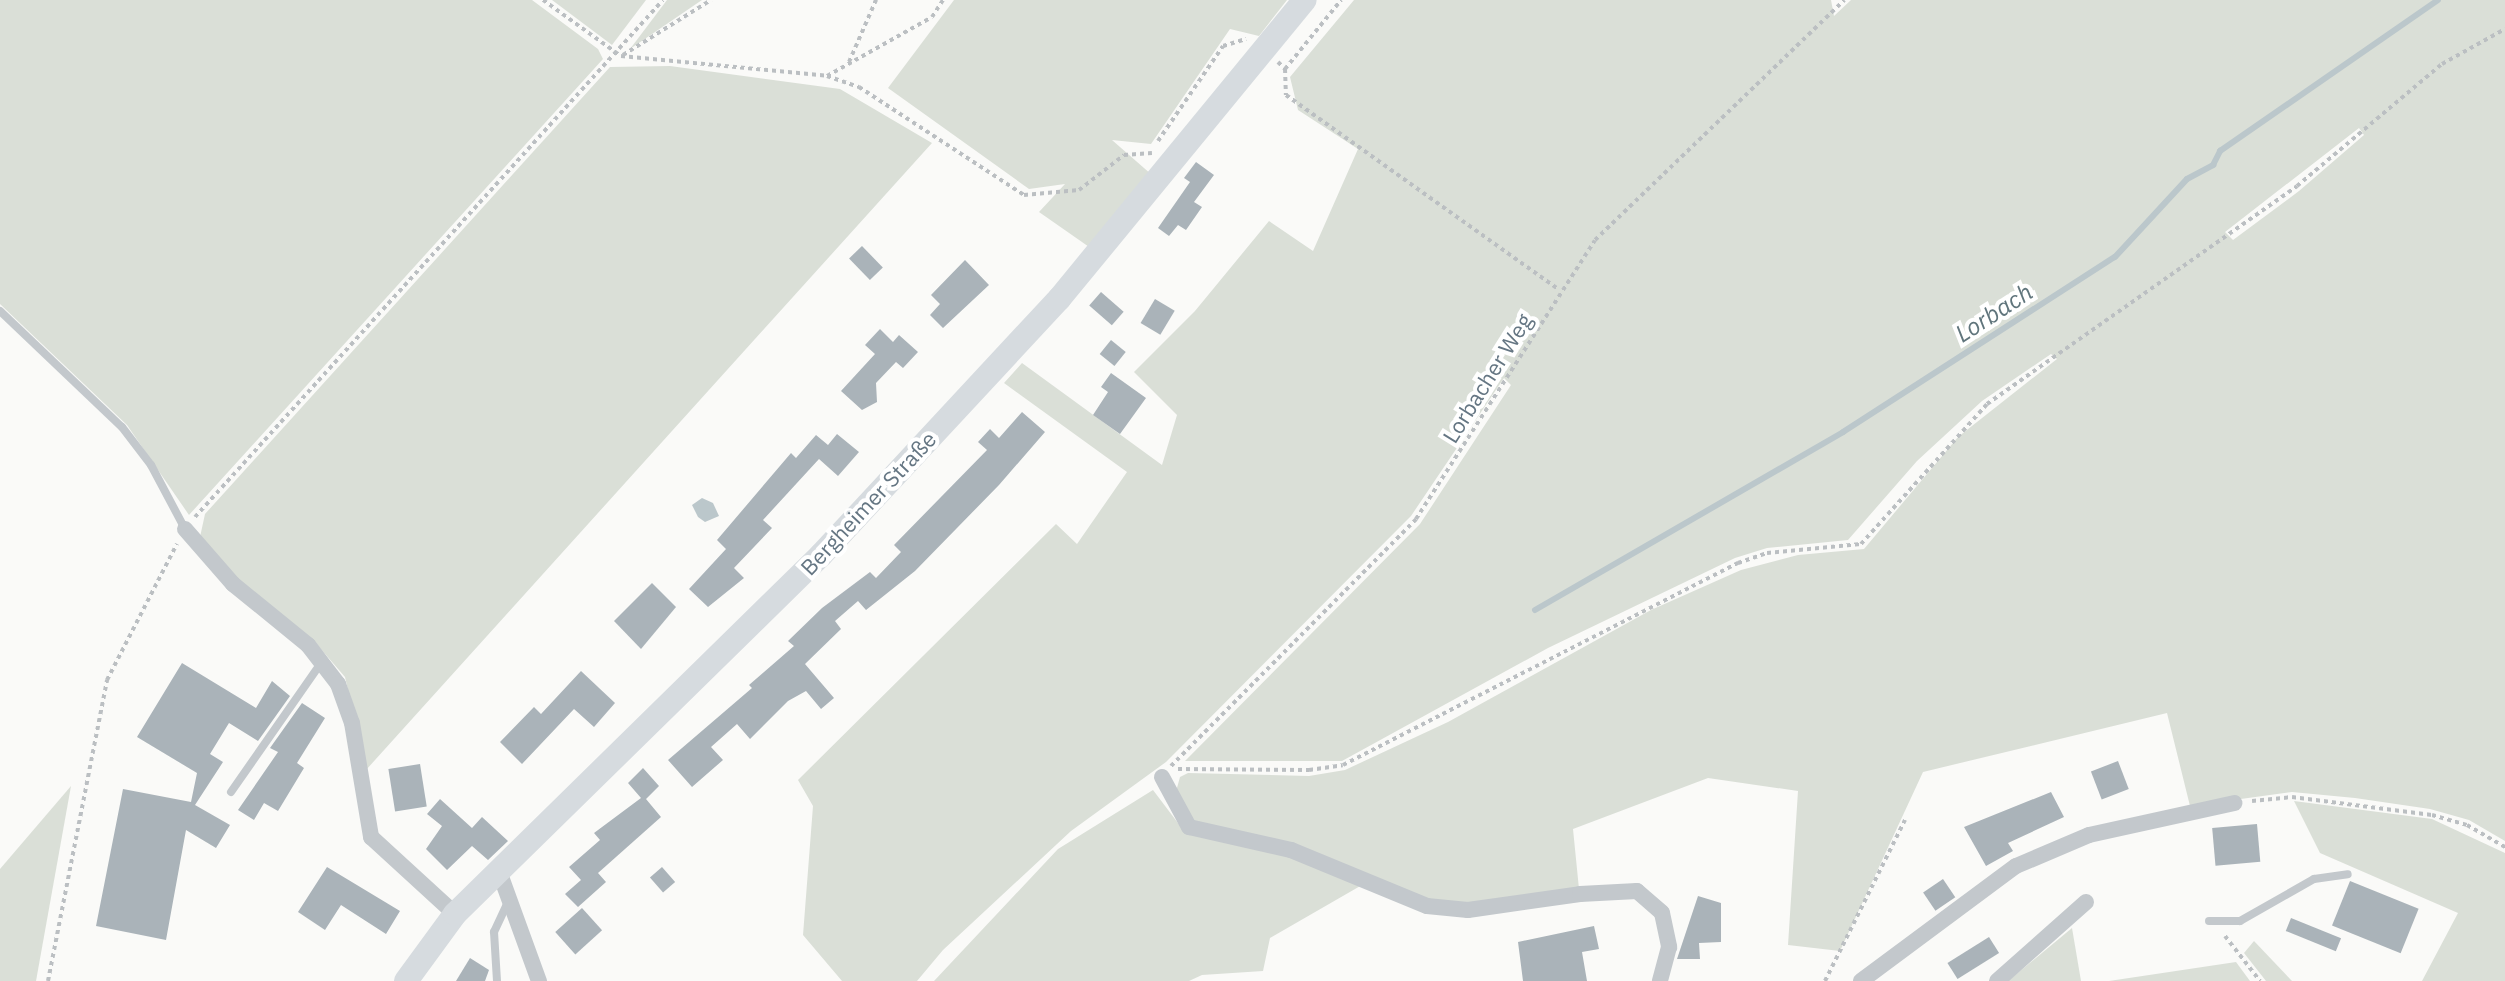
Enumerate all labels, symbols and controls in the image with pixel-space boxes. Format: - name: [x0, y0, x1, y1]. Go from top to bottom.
- water label: Lorbach: [1950, 277, 2038, 349]
- street label: Lorbacher Weg: [1437, 308, 1537, 448]
- street label: Bergheimer Straße: [795, 426, 941, 580]

